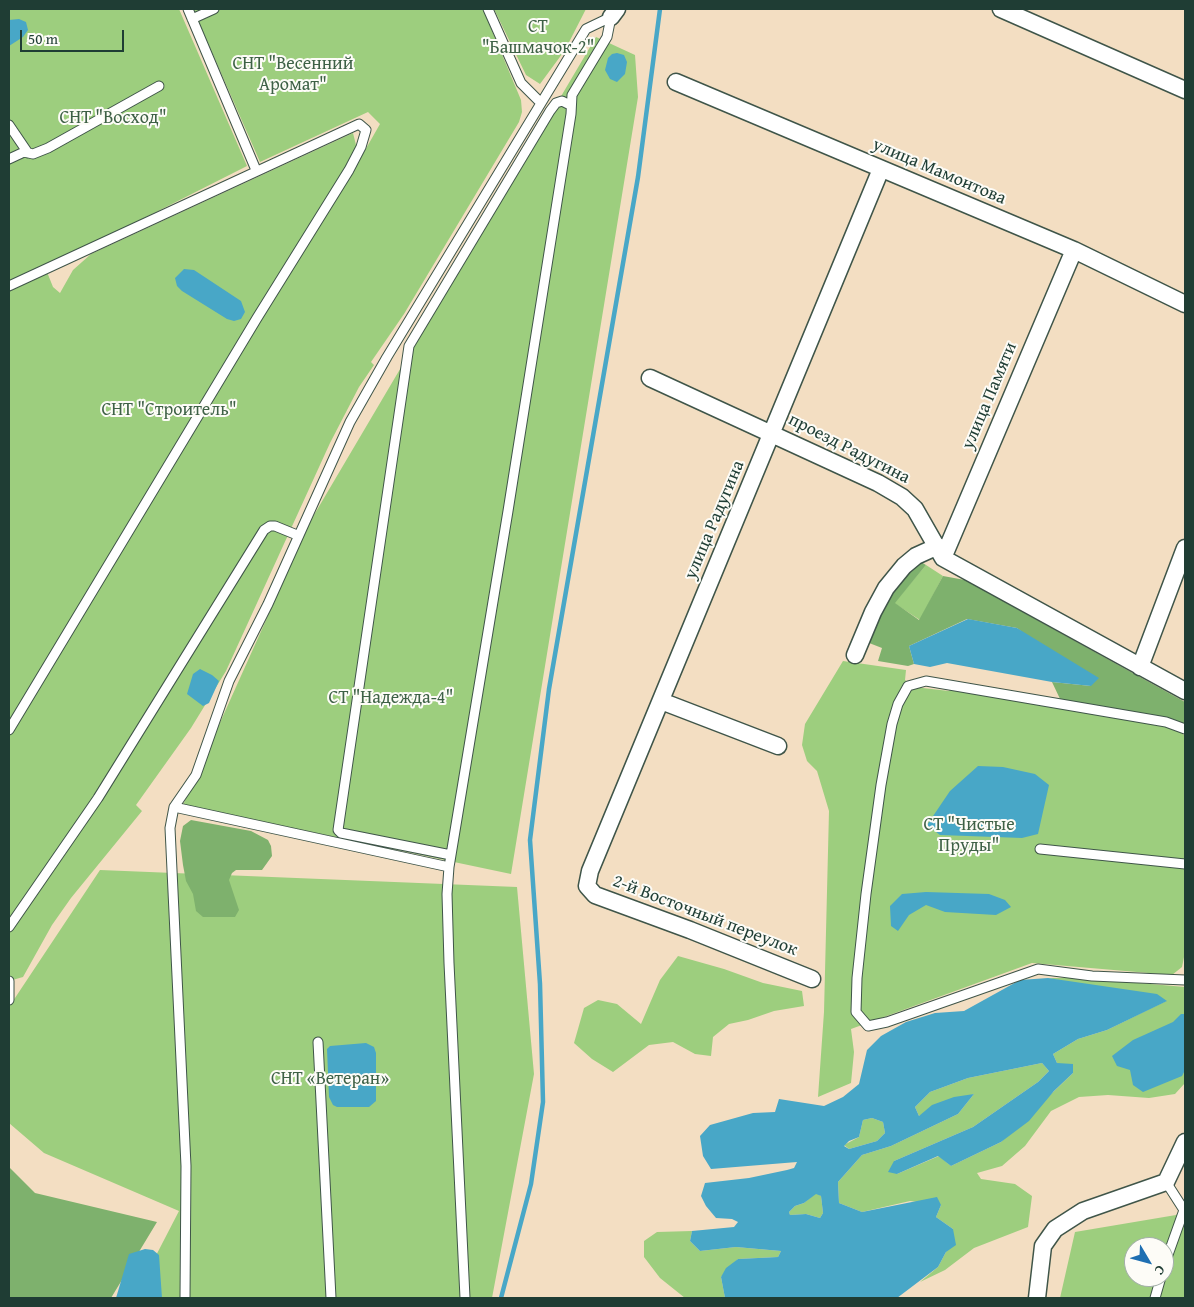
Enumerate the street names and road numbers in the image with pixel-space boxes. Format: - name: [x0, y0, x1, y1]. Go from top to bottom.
- street label: улица Мамонтова: [869, 134, 1009, 210]
- street label: улица Памяти: [958, 339, 1022, 453]
- street label: проезд Радугина: [785, 409, 913, 489]
- street label: улица Радугина: [680, 457, 750, 583]
- street label: 2-й Восточный переулок: [609, 871, 801, 961]

